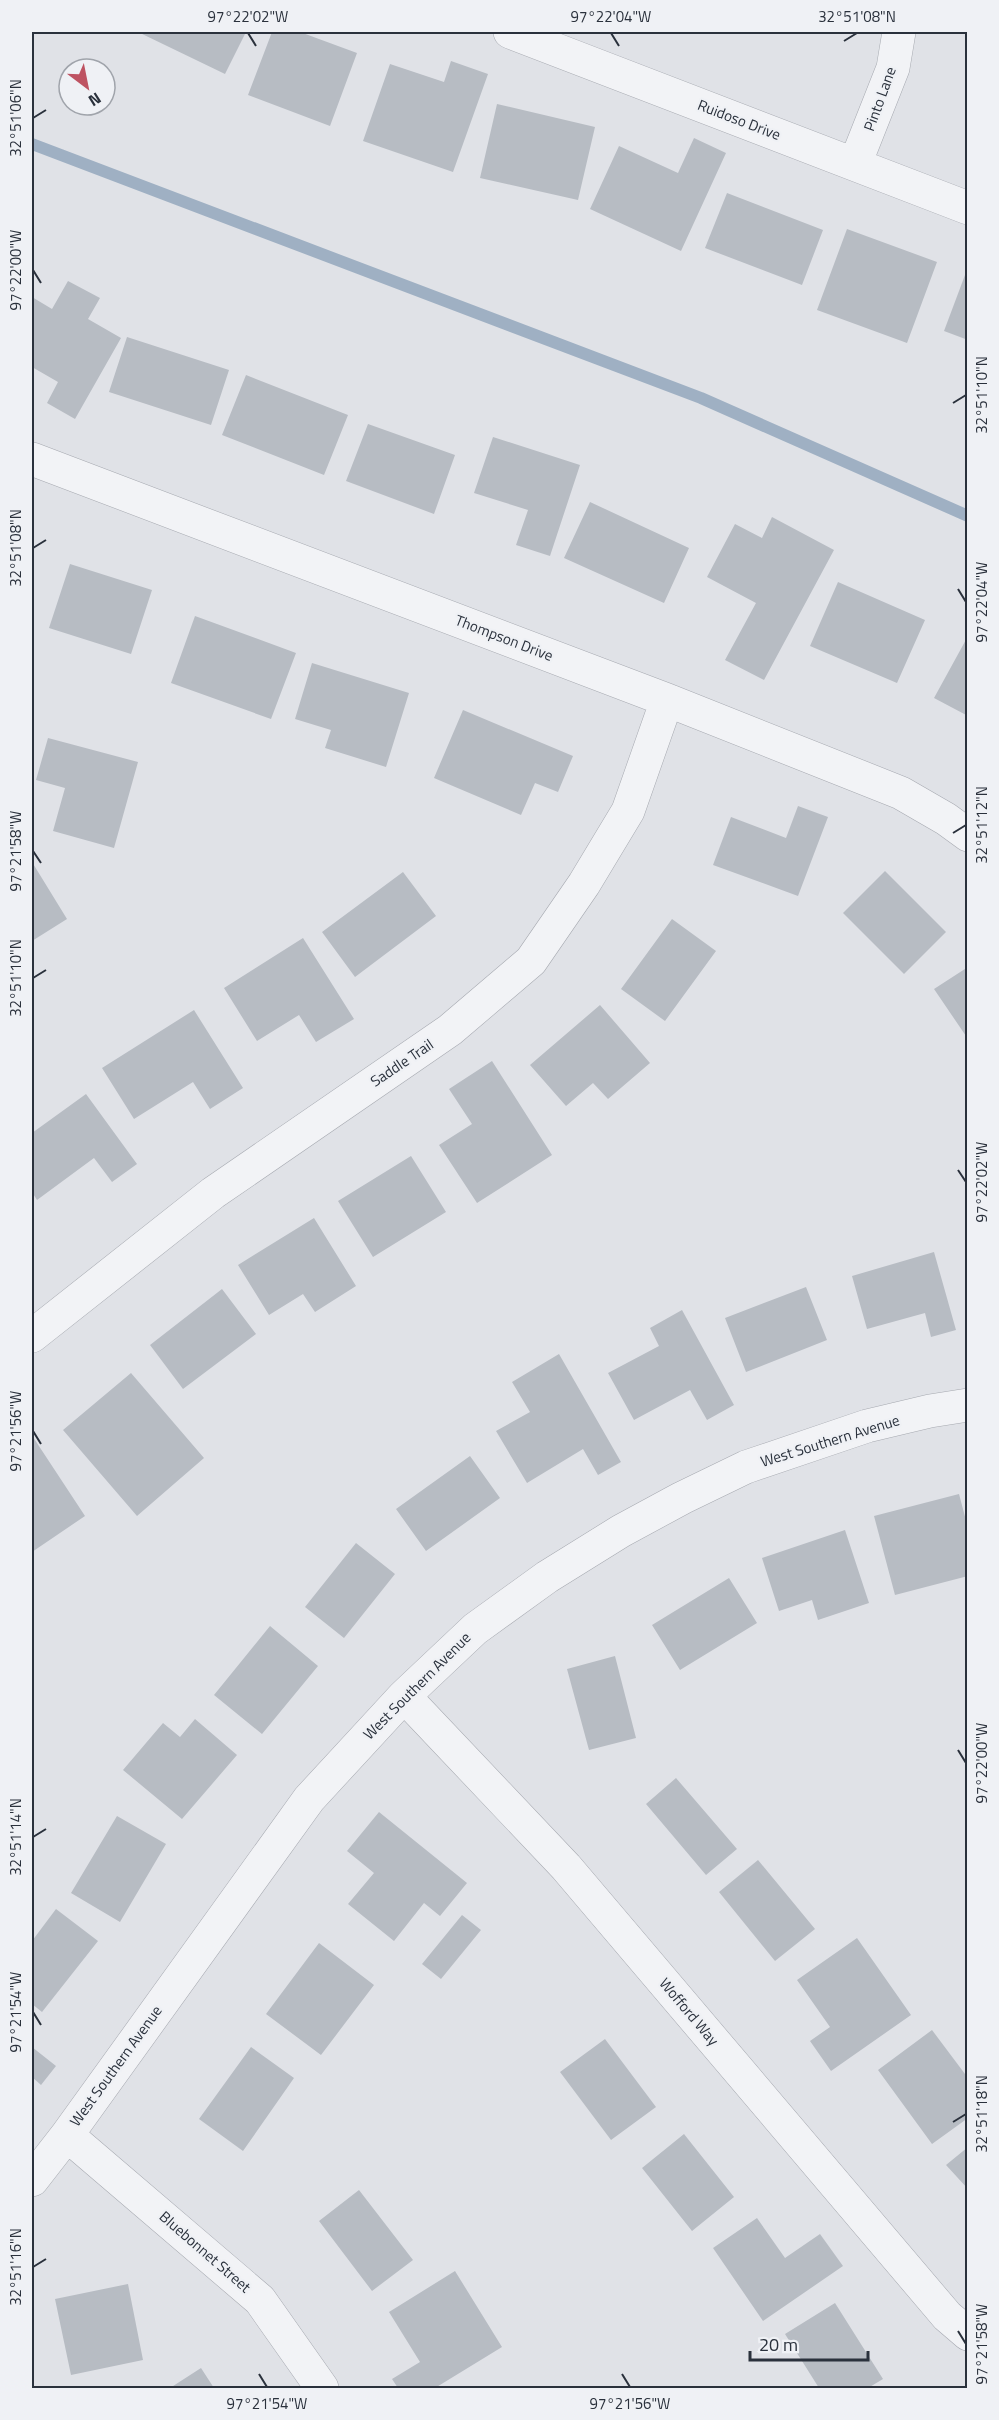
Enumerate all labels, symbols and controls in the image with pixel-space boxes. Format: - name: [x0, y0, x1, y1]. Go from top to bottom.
- text: 97°22'02"W: [208, 5, 288, 28]
- text: 97°22'04"W: [571, 5, 651, 28]
- text: 32°51'08"N: [818, 5, 896, 28]
- north arrow: [57, 57, 117, 117]
- street label: Pinto Lane: [857, 63, 902, 134]
- text: 32°51'06"N: [4, 79, 27, 157]
- text: N: [84, 87, 106, 113]
- street label: Ruidoso Drive: [694, 93, 784, 146]
- text: 97°22'00"W: [4, 230, 27, 310]
- text: 32°51'10"N: [970, 356, 993, 434]
- text: 32°51'08"N: [4, 509, 27, 587]
- text: 97°22'04"W: [970, 562, 993, 642]
- street label: Thompson Drive: [452, 608, 557, 667]
- text: 32°51'12"N: [970, 786, 993, 864]
- text: 97°21'58"W: [4, 811, 27, 891]
- text: 32°51'10"N: [4, 939, 27, 1017]
- street label: Saddle Trail: [365, 1033, 438, 1092]
- text: 97°22'02"W: [970, 1142, 993, 1222]
- text: 97°21'56"W: [4, 1391, 27, 1471]
- street label: West Southern Avenue: [757, 1408, 902, 1473]
- street label: West Southern Avenue: [357, 1626, 476, 1745]
- text: 97°22'00"W: [970, 1723, 993, 1803]
- text: 32°51'14"N: [4, 1798, 27, 1876]
- text: 97°21'54"W: [4, 1972, 27, 2052]
- street label: Wofford Way: [654, 1973, 725, 2051]
- street label: West Southern Avenue: [64, 2001, 167, 2131]
- text: 32°51'18"N: [970, 2075, 993, 2153]
- street label: Bluebonnet Street: [154, 2205, 257, 2298]
- text: 32°51'16"N: [4, 2228, 27, 2306]
- text: 97°21'58"W: [970, 2304, 993, 2384]
- scale bar: [750, 2324, 868, 2362]
- text: 20 m: [759, 2331, 798, 2358]
- text: 97°21'54"W: [227, 2392, 307, 2415]
- text: 97°21'56"W: [590, 2392, 670, 2415]

